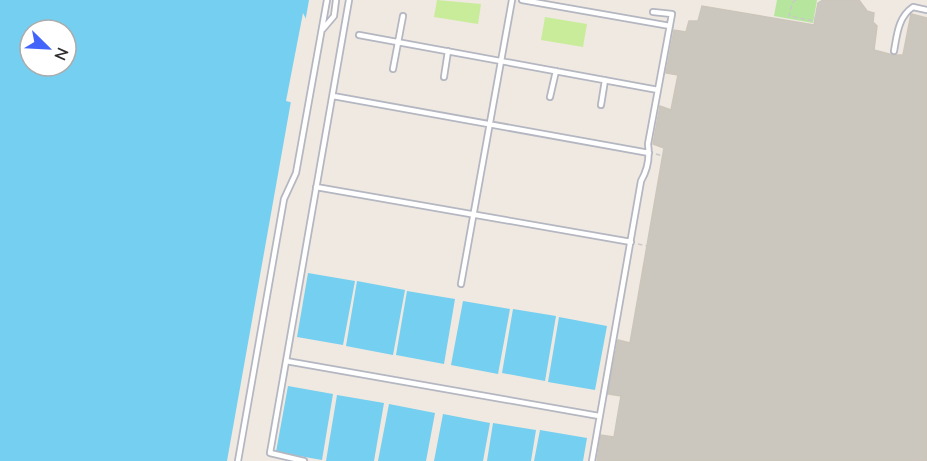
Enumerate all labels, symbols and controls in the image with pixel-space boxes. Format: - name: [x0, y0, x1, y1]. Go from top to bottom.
- north arrow: [18, 18, 78, 78]
- text: N: [48, 44, 73, 64]

